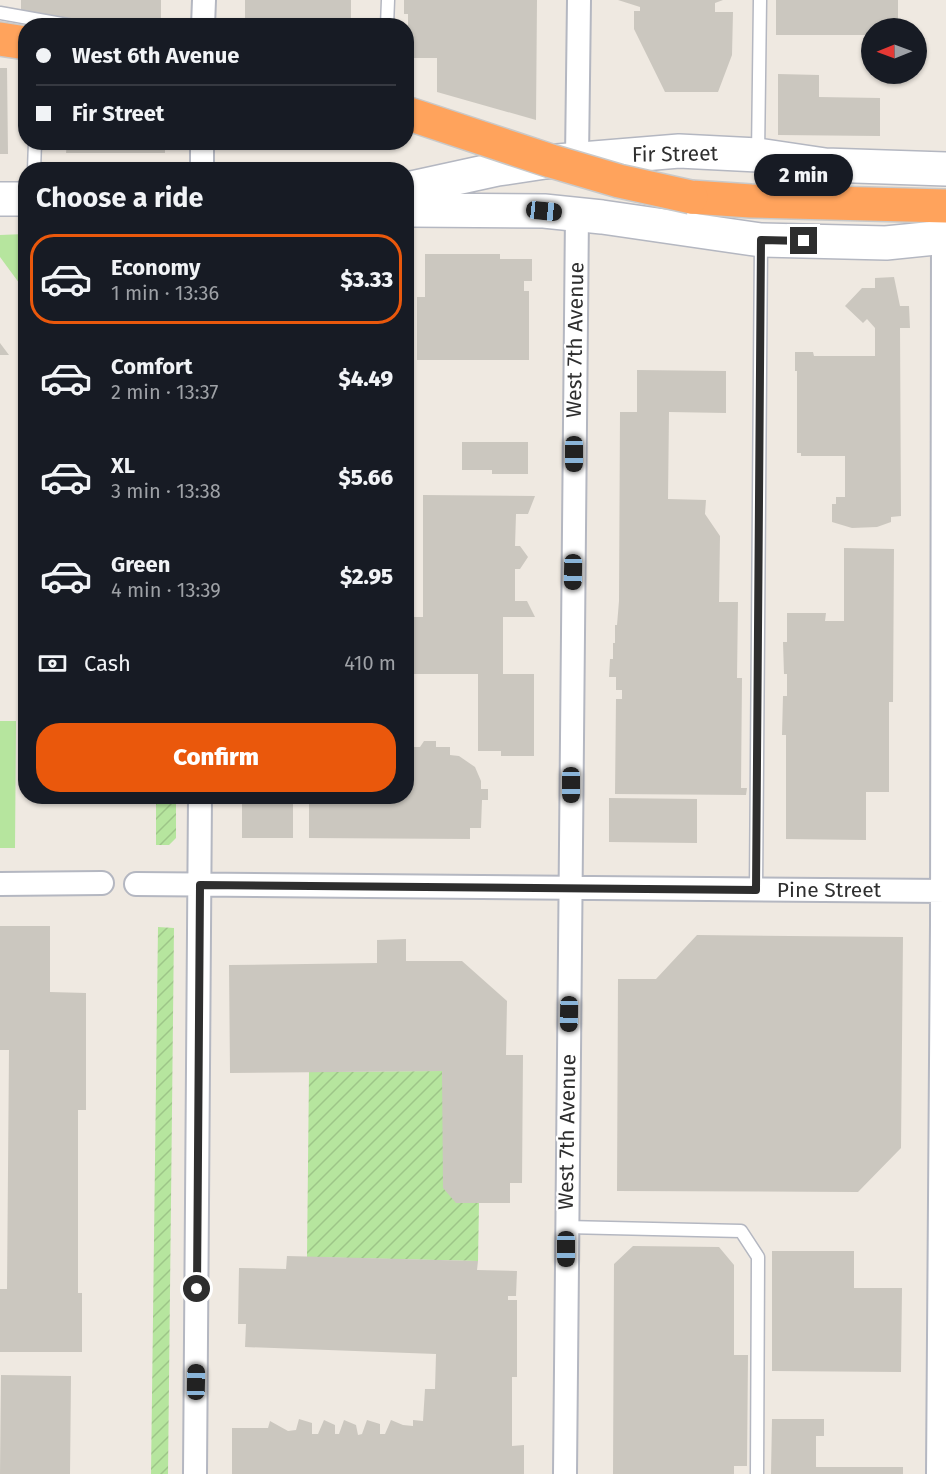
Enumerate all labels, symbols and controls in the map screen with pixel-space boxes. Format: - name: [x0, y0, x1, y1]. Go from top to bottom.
- north arrow: [861, 18, 927, 84]
- map controls: [861, 18, 927, 84]
- text: West 6th Avenue: [72, 42, 239, 69]
- text: Fir Street: [72, 100, 164, 127]
- street label: Fir Street: [632, 140, 719, 168]
- callout: 2 min: [754, 154, 854, 196]
- text: 2 min: [779, 163, 828, 187]
- text: Choose a ride: [36, 182, 203, 214]
- car: [525, 200, 563, 222]
- route end: [790, 227, 817, 254]
- icon: car: [39, 252, 93, 306]
- text: Economy: [111, 254, 200, 281]
- street label: West 7th Avenue: [561, 262, 589, 418]
- text: $3.33: [340, 266, 393, 293]
- text: 1 min · 13:36: [111, 281, 219, 305]
- icon: car: [39, 351, 93, 405]
- text: Comfort: [111, 353, 192, 380]
- text: $4.49: [338, 365, 393, 392]
- text: 2 min · 13:37: [111, 380, 218, 404]
- car: [565, 436, 583, 472]
- icon: car: [39, 450, 93, 504]
- text: XL: [111, 452, 135, 479]
- text: $5.66: [339, 464, 393, 491]
- text: 3 min · 13:38: [111, 479, 221, 503]
- icon: car: [39, 549, 93, 603]
- text: Green: [111, 551, 170, 578]
- car: [564, 554, 582, 590]
- text: $2.95: [340, 563, 393, 590]
- text: 4 min · 13:39: [111, 578, 221, 602]
- icon: cash: [36, 647, 69, 680]
- text: Cash: [84, 650, 131, 677]
- text: 410 m: [344, 651, 396, 675]
- button: Confirm: [36, 723, 396, 792]
- car: [562, 767, 580, 803]
- street label: Pine Street: [777, 877, 882, 903]
- car: [560, 996, 578, 1032]
- street label: West 7th Avenue: [553, 1054, 581, 1210]
- car: [557, 1231, 575, 1267]
- route start: [183, 1275, 210, 1302]
- car: [187, 1364, 205, 1400]

